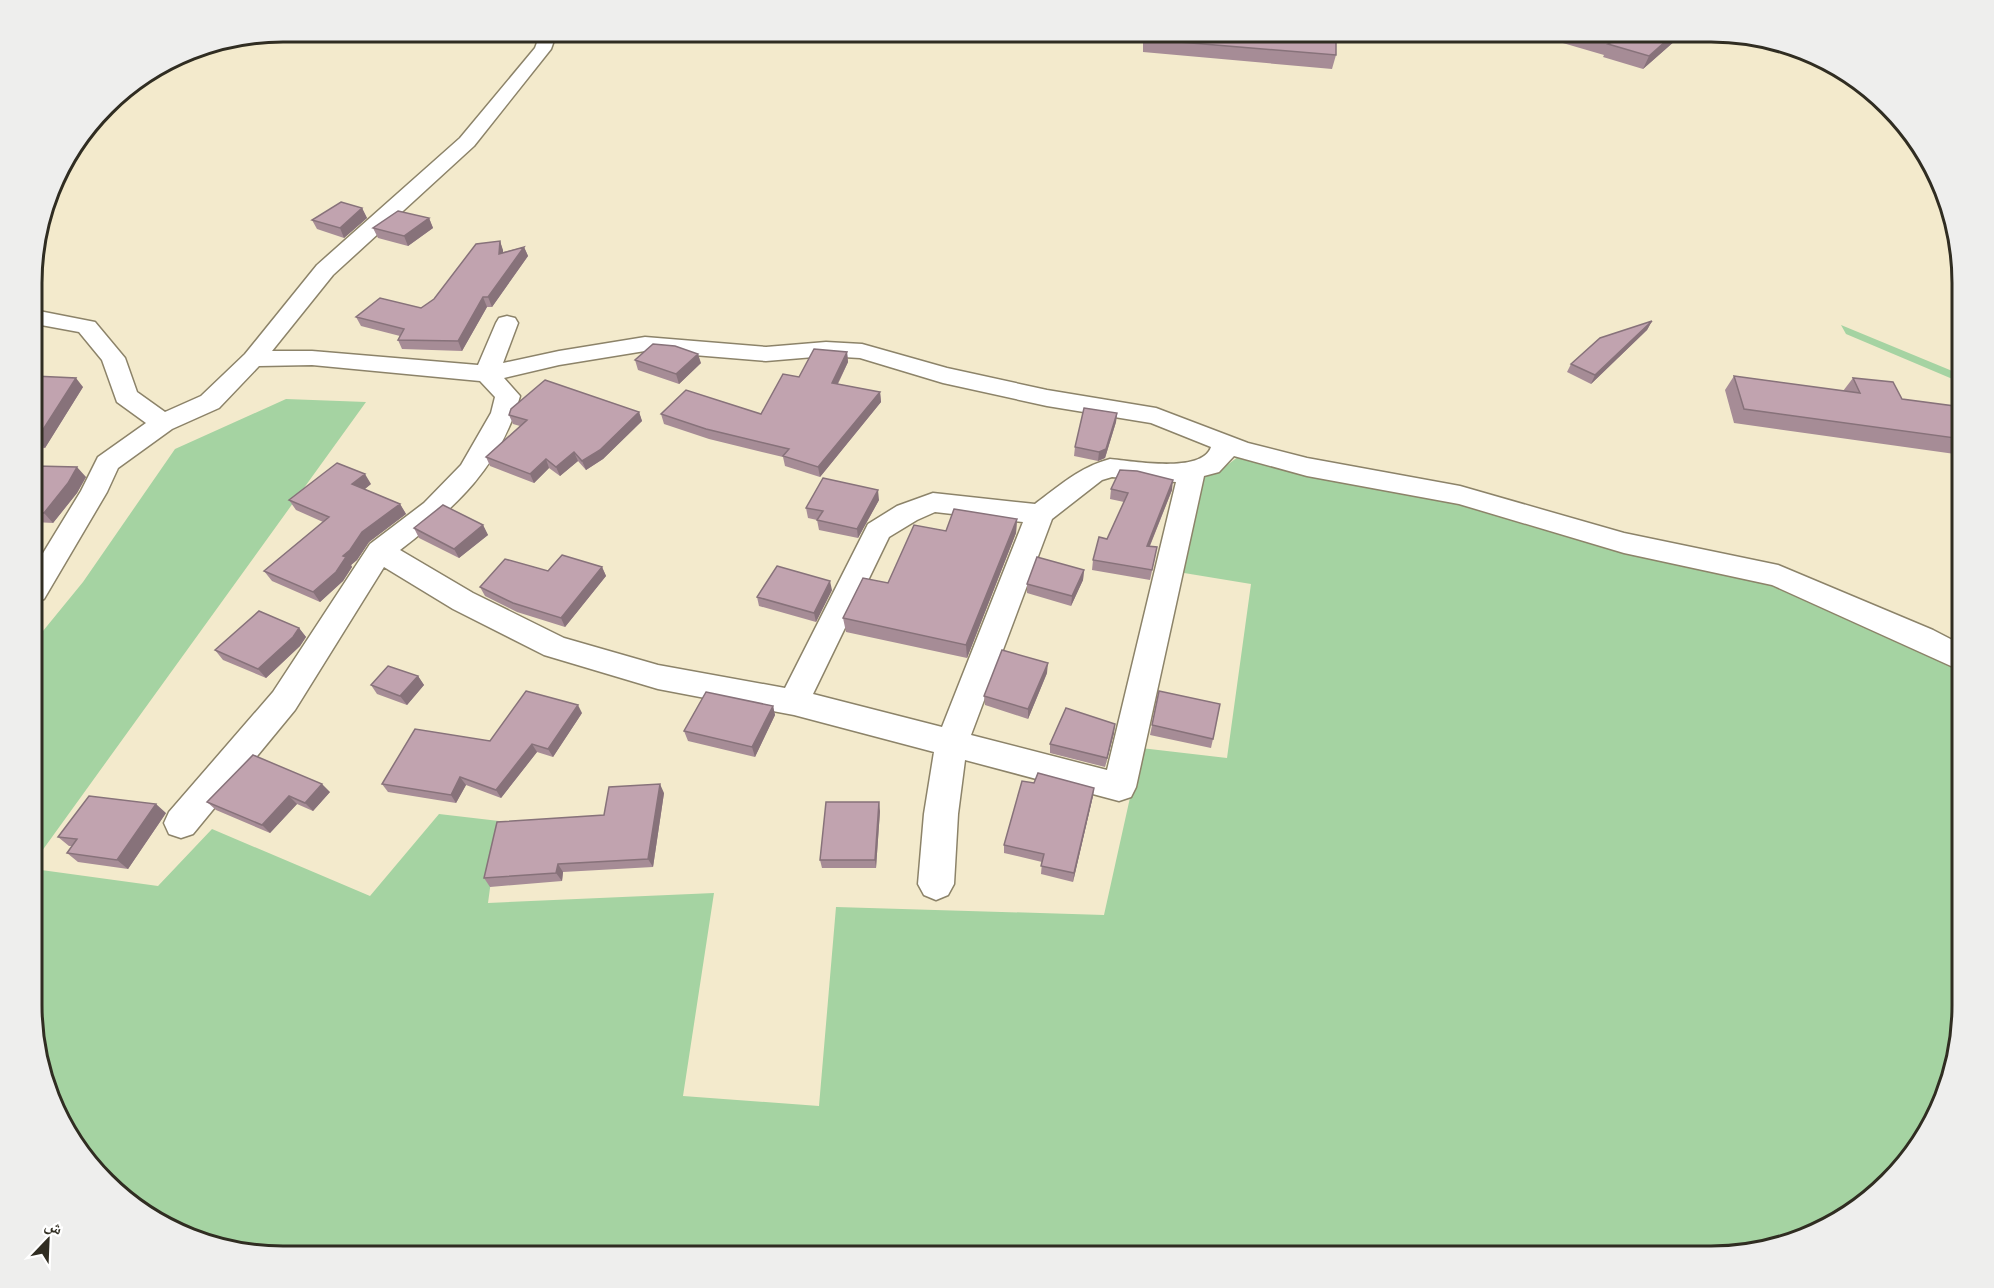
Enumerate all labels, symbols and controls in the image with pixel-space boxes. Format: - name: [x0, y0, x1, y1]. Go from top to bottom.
- north arrow: [18, 1210, 78, 1270]
- text: ش: [42, 1214, 66, 1239]

